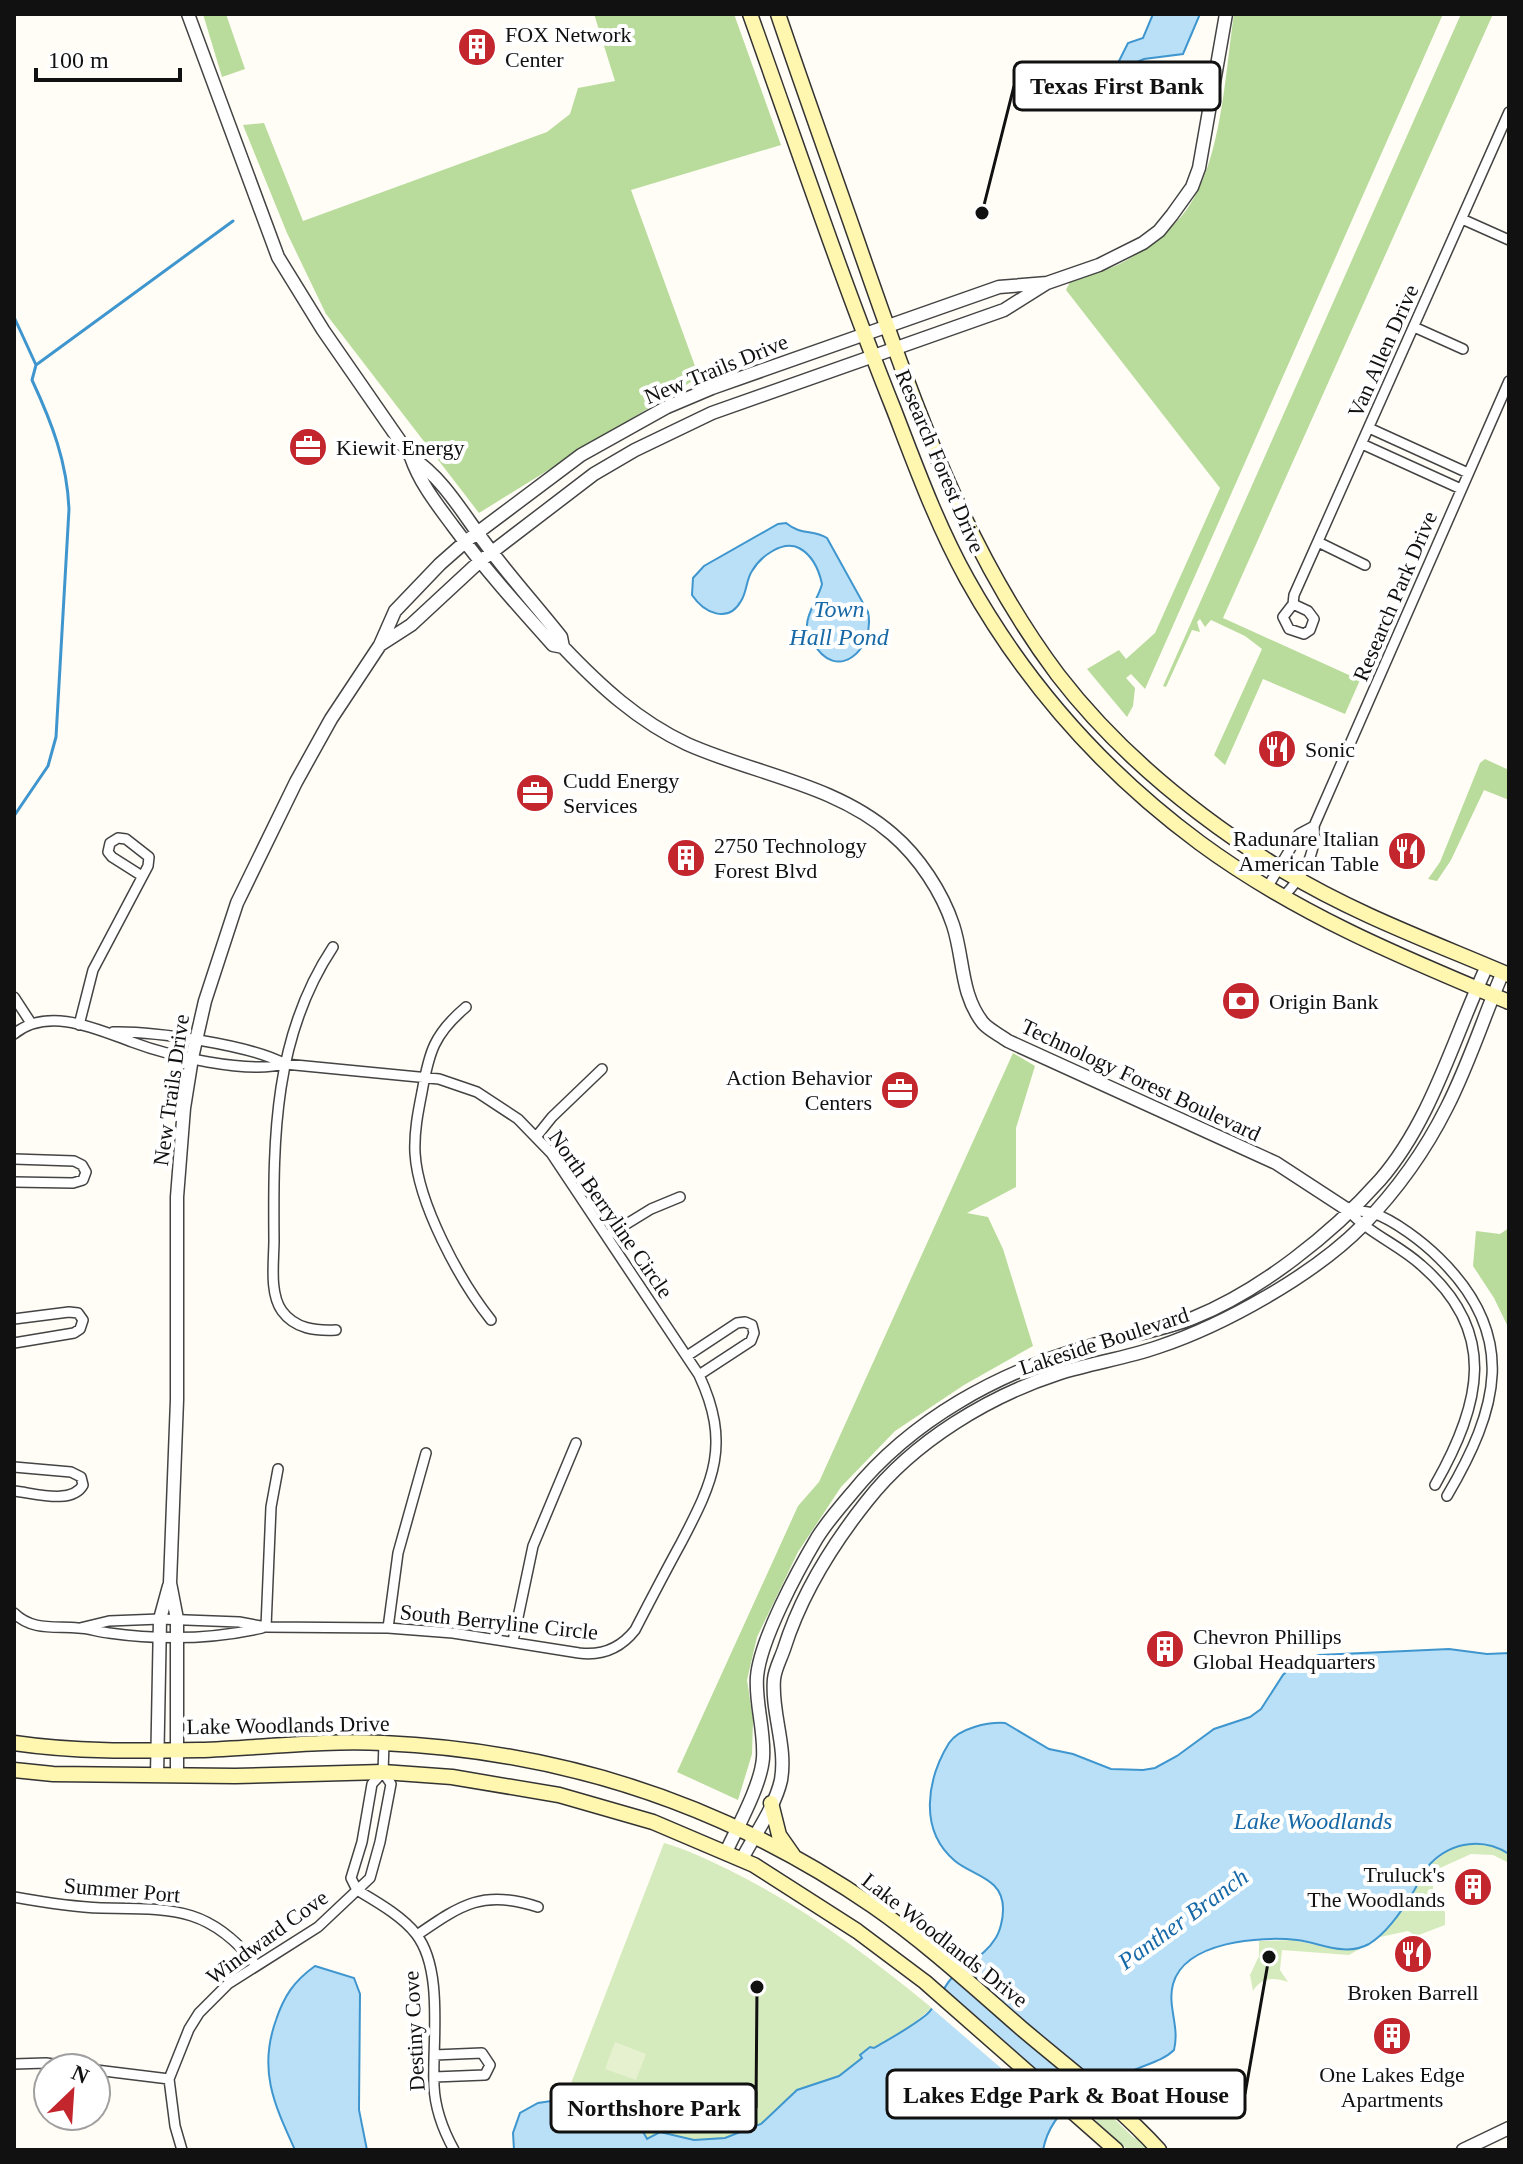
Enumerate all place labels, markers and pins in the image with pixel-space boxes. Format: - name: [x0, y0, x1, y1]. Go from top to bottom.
- place label: FOX Network Center: [505, 22, 632, 72]
- building icon: FOX Network Center: [456, 26, 498, 68]
- callout: Texas First Bank: [1014, 62, 1220, 110]
- office icon: Kiewit Energy: [287, 426, 329, 468]
- place label: Kiewit Energy: [336, 435, 465, 460]
- restaurant icon: Sonic: [1256, 728, 1298, 770]
- place label: Sonic: [1305, 737, 1355, 762]
- place label: Cudd Energy Services: [563, 768, 679, 818]
- office icon: Cudd Energy Services: [514, 772, 556, 814]
- place label: Radunare Italian American Table: [1233, 826, 1379, 876]
- restaurant icon: Radunare Italian American Table: [1386, 830, 1428, 872]
- place label: 2750 Technology Forest Blvd: [714, 833, 867, 883]
- building icon: 2750 Technology Forest Blvd: [665, 837, 707, 879]
- bank icon: Origin Bank: [1220, 980, 1262, 1022]
- place label: Origin Bank: [1269, 989, 1378, 1014]
- place label: Action Behavior Centers: [726, 1065, 873, 1115]
- office icon: Action Behavior Centers: [879, 1069, 921, 1111]
- place label: Chevron Phillips Global Headquarters: [1193, 1624, 1376, 1674]
- building icon: Chevron Phillips Global Headquarters: [1144, 1628, 1186, 1670]
- place label: Truluck's The Woodlands: [1307, 1862, 1445, 1912]
- building icon: Truluck's The Woodlands: [1452, 1866, 1494, 1908]
- restaurant icon: Broken Barrell: [1392, 1933, 1434, 1975]
- place label: Broken Barrell: [1347, 1980, 1479, 2005]
- building icon: One Lakes Edge Apartments: [1371, 2015, 1413, 2057]
- place label: One Lakes Edge Apartments: [1319, 2062, 1465, 2112]
- callout: Lakes Edge Park & Boat House: [887, 2070, 1245, 2118]
- callout: Northshore Park: [551, 2084, 756, 2132]

